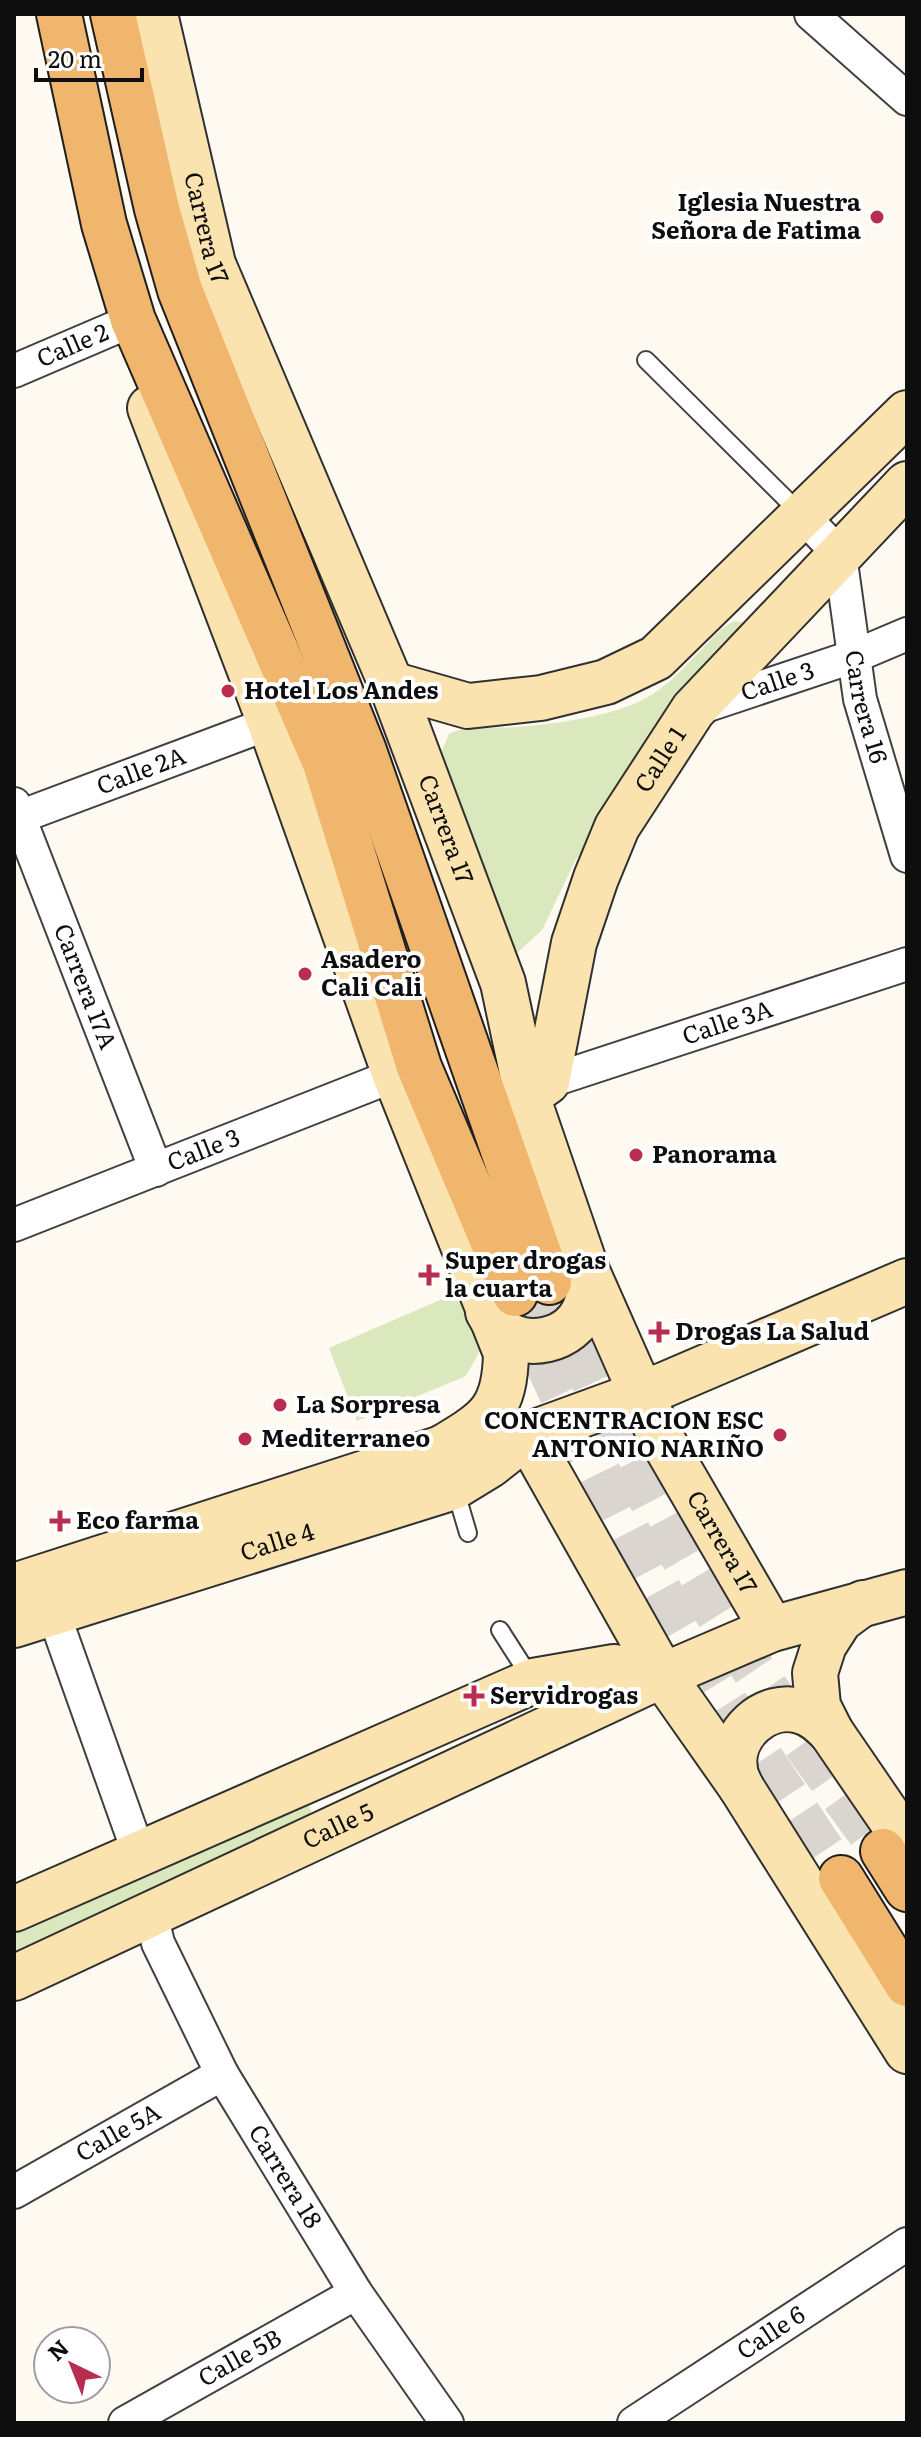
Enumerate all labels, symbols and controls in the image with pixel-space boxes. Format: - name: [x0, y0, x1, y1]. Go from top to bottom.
- scale bar: [36, 32, 142, 82]
- text: 20 m: [48, 40, 102, 75]
- street label: Carrera 17: [177, 168, 239, 289]
- place label: Iglesia Nuestra Señora de Fatima: [651, 183, 861, 246]
- marker: Iglesia Nuestra Señora de Fatima: [868, 208, 886, 226]
- street label: Calle 2: [31, 313, 113, 374]
- street label: Carrera 16: [838, 648, 898, 767]
- street label: Calle 3: [735, 651, 818, 708]
- place label: Hotel Los Andes: [244, 671, 438, 706]
- marker: Hotel Los Andes: [219, 682, 237, 700]
- street label: Calle 1: [624, 718, 693, 798]
- street label: Calle 2A: [91, 736, 190, 802]
- street label: Carrera 17: [411, 769, 484, 888]
- street label: Carrera 17A: [47, 918, 128, 1054]
- place label: Asadero Cali Cali: [321, 940, 423, 1003]
- marker: Asadero Cali Cali: [296, 965, 314, 983]
- street label: Calle 3A: [677, 989, 777, 1052]
- street label: Calle 3: [161, 1118, 245, 1178]
- place label: Panorama: [652, 1135, 777, 1170]
- marker: Panorama: [627, 1146, 645, 1164]
- place label: Super drogas la cuarta: [445, 1241, 606, 1304]
- marker: Super drogas la cuarta: [420, 1266, 438, 1284]
- place label: Drogas La Salud: [675, 1312, 869, 1347]
- marker: Drogas La Salud: [650, 1323, 668, 1341]
- place label: La Sorpresa: [296, 1385, 440, 1420]
- marker: La Sorpresa: [271, 1396, 289, 1414]
- place label: CONCENTRACION ESC ANTONIO NARIÑO: [484, 1401, 764, 1464]
- place label: Mediterraneo: [261, 1419, 430, 1454]
- marker: CONCENTRACION ESC ANTONIO NARIÑO: [771, 1426, 789, 1444]
- marker: Mediterraneo: [236, 1430, 254, 1448]
- street label: Carrera 17: [680, 1483, 768, 1599]
- place label: Eco farma: [76, 1501, 199, 1536]
- marker: Eco farma: [51, 1512, 69, 1530]
- street label: Calle 4: [235, 1512, 318, 1568]
- place label: Servidrogas: [490, 1676, 638, 1711]
- marker: Servidrogas: [465, 1687, 483, 1705]
- street label: Calle 5: [296, 1792, 379, 1856]
- street label: Calle 5A: [68, 2092, 166, 2169]
- street label: Carrera 18: [242, 2117, 332, 2234]
- street label: Calle 6: [729, 2296, 811, 2366]
- street label: Calle 5B: [191, 2319, 287, 2394]
- north arrow: [32, 2325, 112, 2405]
- text: N: [39, 2331, 75, 2368]

